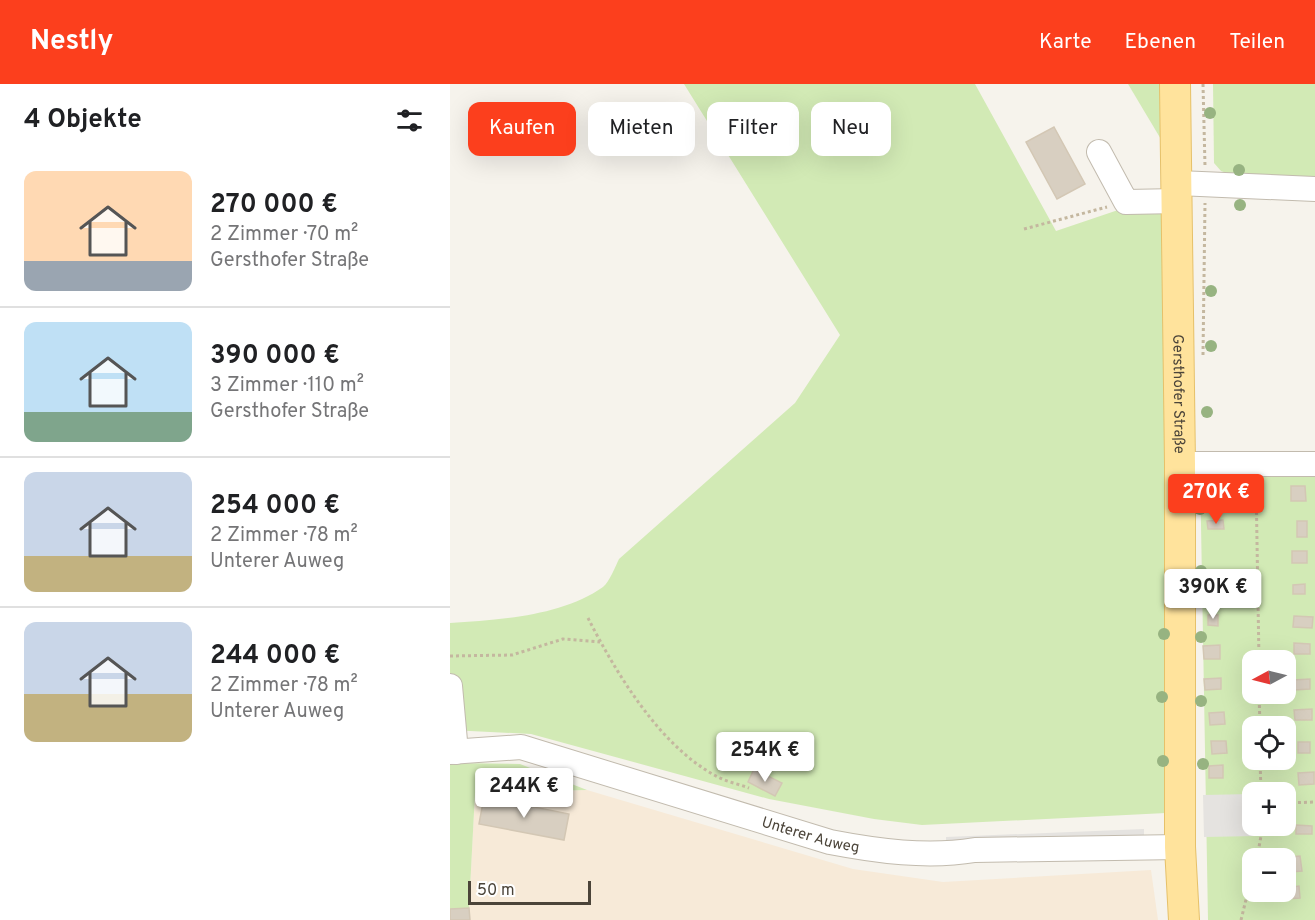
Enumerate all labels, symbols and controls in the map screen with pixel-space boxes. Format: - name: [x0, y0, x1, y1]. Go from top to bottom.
- text: Nestly: [30, 24, 113, 60]
- text: Karte: [1039, 29, 1091, 56]
- text: Ebenen: [1124, 29, 1196, 56]
- text: Teilen: [1229, 29, 1285, 56]
- chip: Kaufen: [468, 102, 576, 156]
- chip: Mieten: [588, 102, 695, 156]
- chip: Filter: [707, 102, 799, 156]
- chip: Neu: [811, 102, 891, 156]
- text: 4 Objekte: [24, 104, 142, 137]
- icon: filters: [393, 104, 426, 137]
- text: 270 000 €: [210, 189, 338, 222]
- icon: home: [72, 195, 144, 267]
- text: 2 Zimmer · 70 m²: [210, 222, 358, 248]
- text: Gersthofer Straße: [210, 248, 369, 274]
- street label: Gersthofer Straße: [1167, 334, 1188, 454]
- text: 390 000 €: [210, 340, 340, 373]
- icon: home: [72, 346, 144, 418]
- text: 3 Zimmer · 110 m²: [210, 373, 364, 399]
- text: Gersthofer Straße: [210, 399, 369, 425]
- pin: 270K €: [1167, 474, 1265, 525]
- text: 270K €: [1182, 480, 1250, 506]
- text: 254 000 €: [210, 490, 340, 523]
- icon: home: [72, 496, 144, 568]
- text: 2 Zimmer · 78 m²: [210, 523, 358, 549]
- text: Unterer Auweg: [210, 549, 344, 575]
- pin: 390K €: [1164, 569, 1262, 620]
- text: 390K €: [1178, 575, 1248, 601]
- text: 244 000 €: [210, 640, 340, 673]
- icon: home: [72, 646, 144, 718]
- north arrow: [1242, 650, 1296, 704]
- map controls: [1242, 650, 1296, 902]
- text: 2 Zimmer · 78 m²: [210, 673, 358, 699]
- text: Unterer Auweg: [210, 699, 344, 725]
- button: locate: [1242, 716, 1296, 770]
- pin: 254K €: [716, 732, 814, 783]
- text: 254K €: [730, 738, 800, 764]
- pin: 244K €: [475, 768, 573, 819]
- text: 244K €: [489, 774, 559, 800]
- button: +: [1242, 782, 1296, 836]
- street label: Unterer Auweg: [759, 814, 861, 858]
- button: −: [1242, 848, 1296, 902]
- scale bar: [468, 878, 591, 906]
- text: 50 m: [477, 881, 515, 901]

